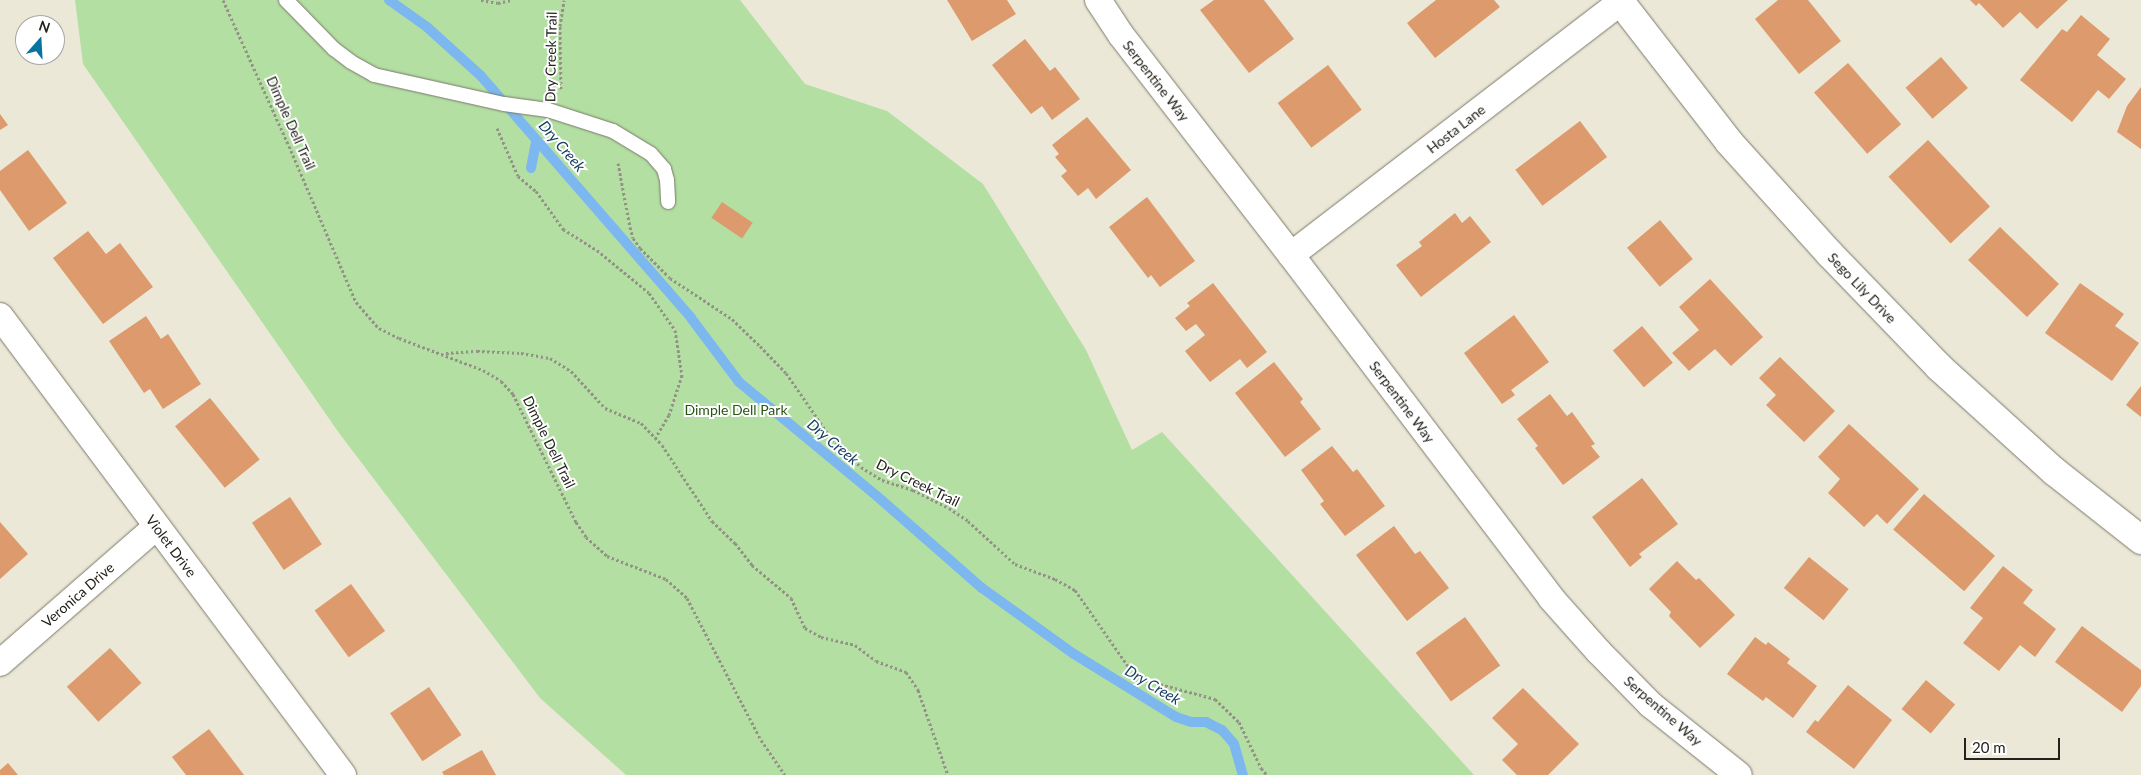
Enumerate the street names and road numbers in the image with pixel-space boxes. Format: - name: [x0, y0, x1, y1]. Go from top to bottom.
- street label: Dry Creek Trail: [542, 11, 560, 103]
- street label: Serpentine Way: [1119, 37, 1193, 125]
- street label: Dimple Dell Trail: [263, 73, 319, 173]
- street label: Hosta Lane: [1423, 101, 1489, 157]
- street label: Sego Lily Drive: [1824, 249, 1900, 327]
- street label: Serpentine Way: [1366, 358, 1438, 446]
- street label: Dimple Dell Trail: [519, 393, 579, 491]
- street label: Dry Creek Trail: [873, 455, 963, 511]
- street label: Violet Drive: [142, 512, 200, 580]
- street label: Veronica Drive: [38, 559, 118, 631]
- street label: Serpentine Way: [1620, 672, 1706, 750]

